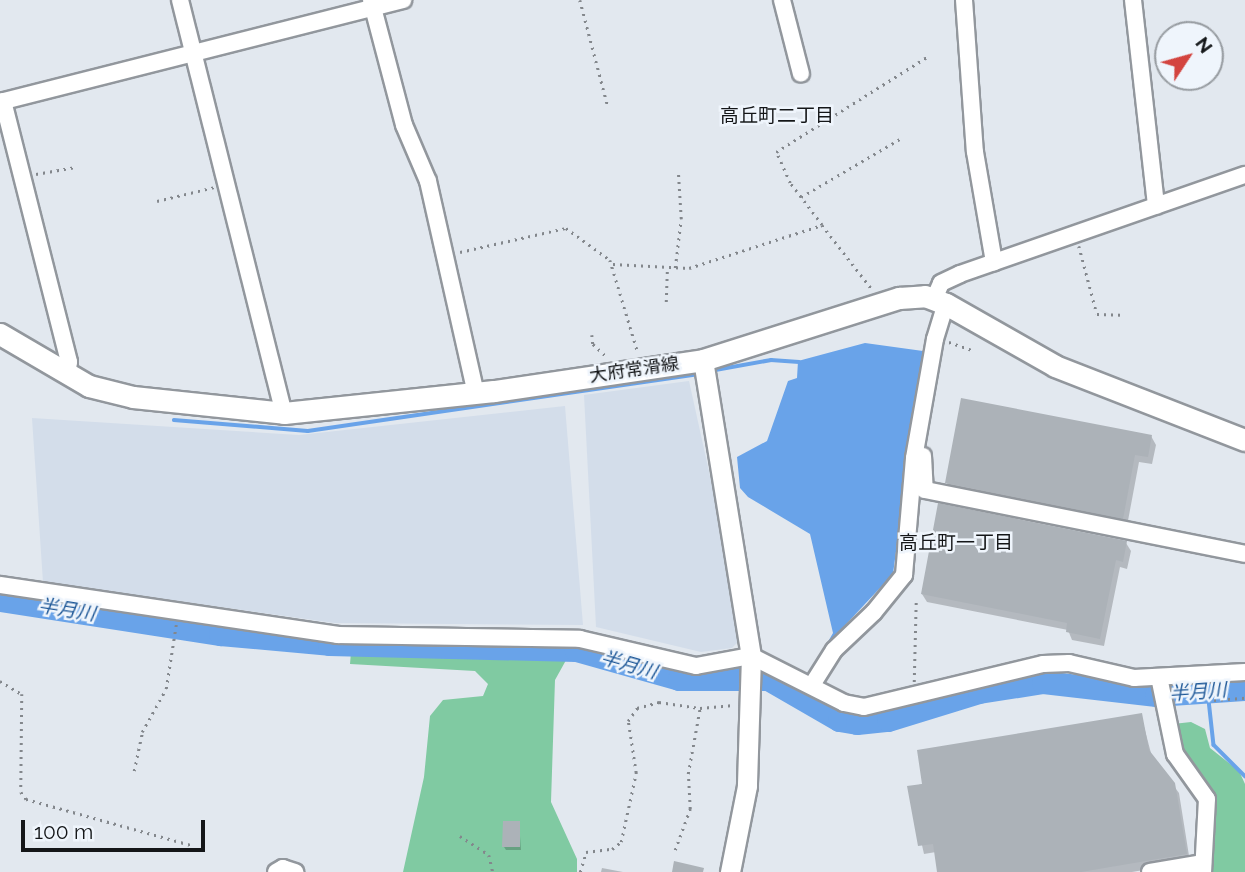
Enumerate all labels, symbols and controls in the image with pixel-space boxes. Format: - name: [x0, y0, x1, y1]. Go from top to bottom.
- north arrow: [1154, 21, 1224, 91]
- text: N: [1191, 33, 1218, 57]
- district label: 高丘町二丁目: [720, 105, 834, 127]
- street label: 大府常滑線: [588, 353, 680, 387]
- district label: 高丘町一丁目: [899, 532, 1013, 554]
- water label: 半月川: [37, 594, 97, 626]
- water label: 半月川: [598, 646, 660, 684]
- water label: 半月川: [1169, 679, 1227, 705]
- scale bar: [24, 806, 208, 850]
- text: 100 m: [34, 819, 93, 844]

